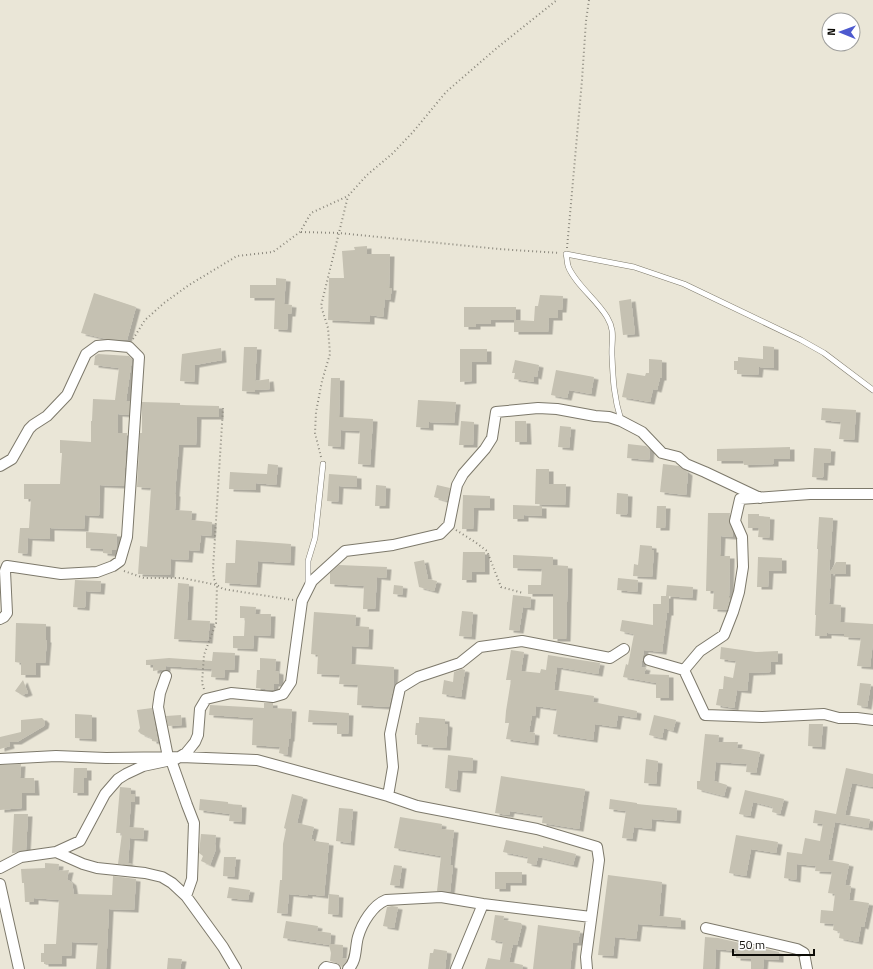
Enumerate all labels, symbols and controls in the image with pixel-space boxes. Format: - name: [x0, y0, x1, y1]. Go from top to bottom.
- north arrow: [821, 12, 861, 52]
- text: N: [823, 28, 839, 36]
- scale bar: [733, 931, 814, 957]
- text: 50 m: [739, 935, 765, 954]

